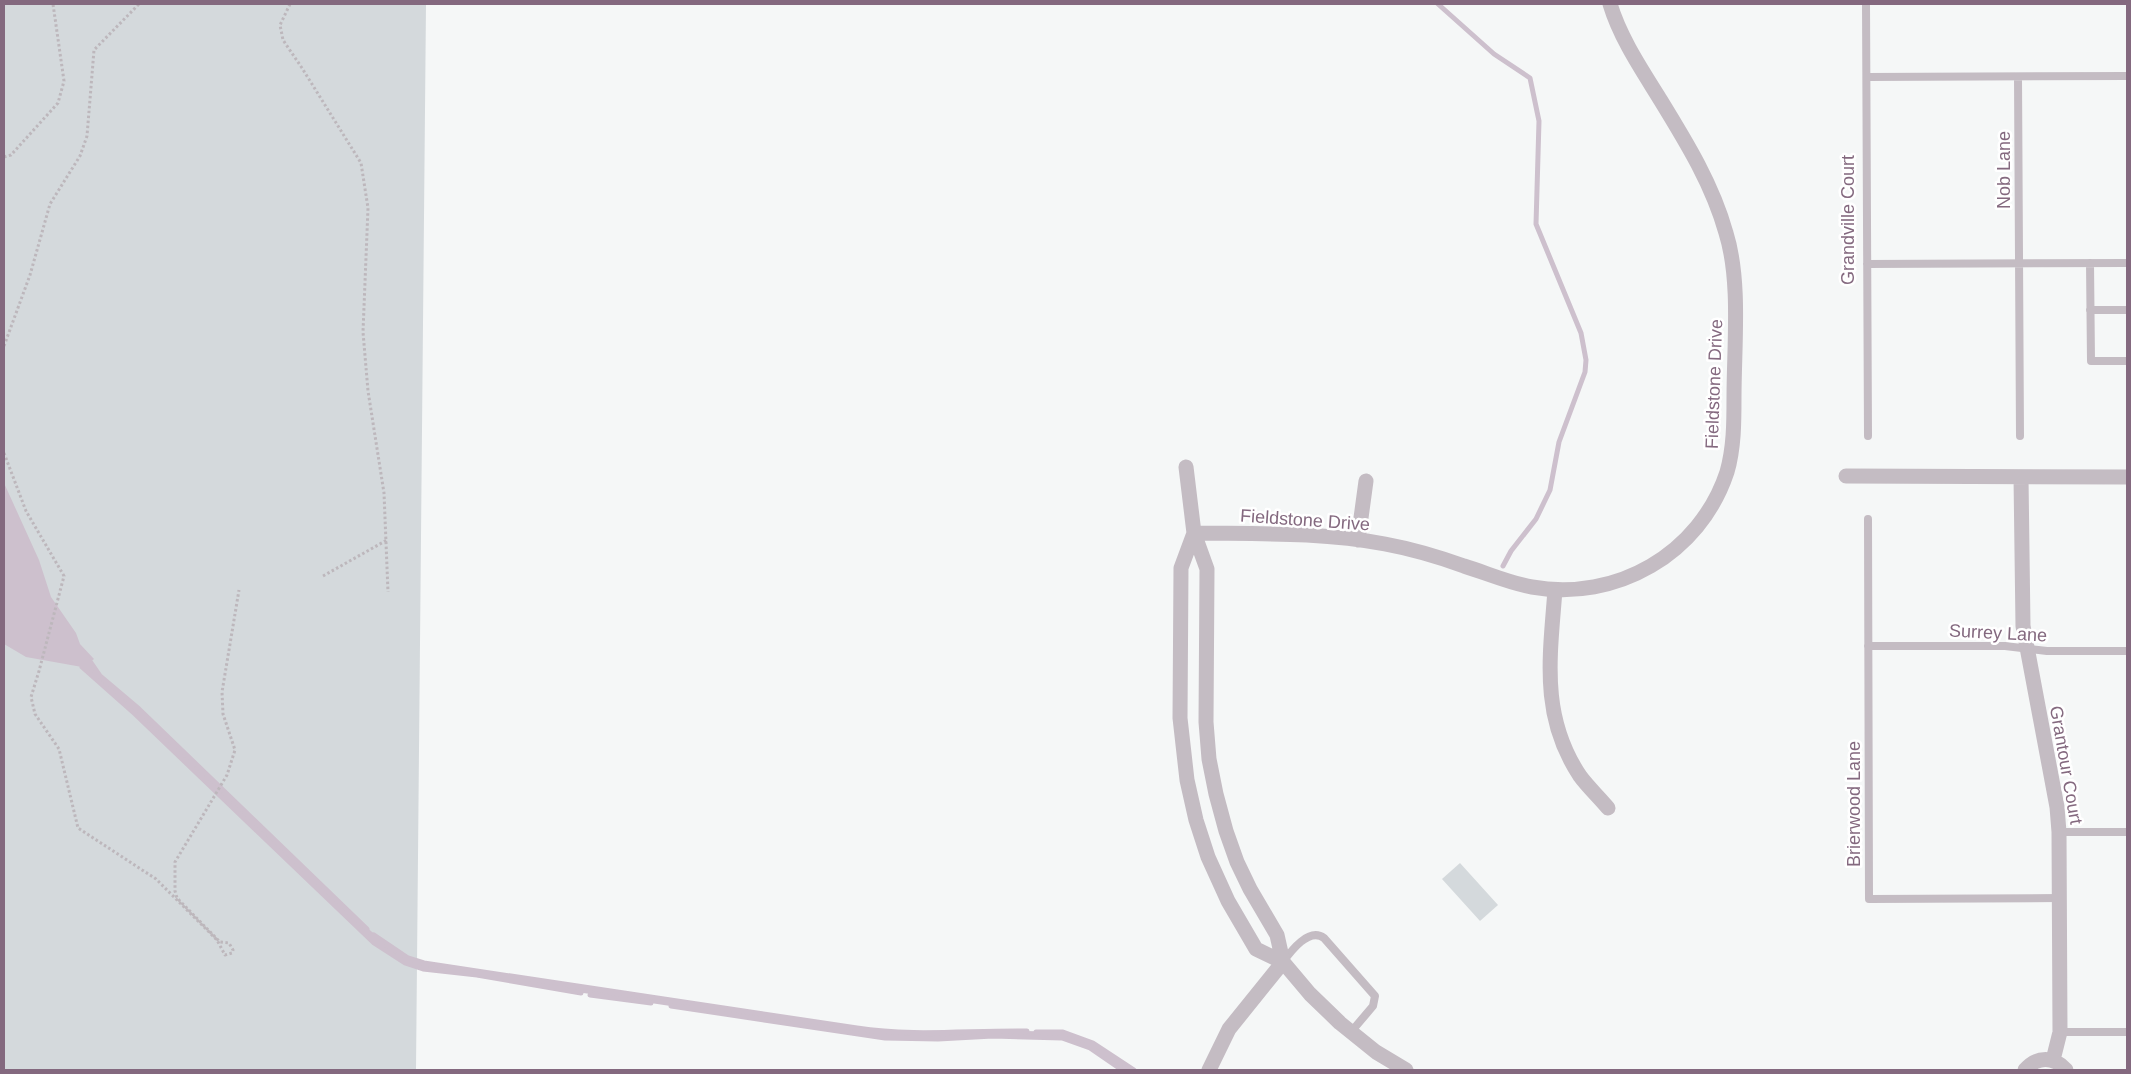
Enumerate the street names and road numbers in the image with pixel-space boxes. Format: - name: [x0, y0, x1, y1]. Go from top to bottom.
- street label: Nob Lane: [1994, 131, 2014, 209]
- street label: Grandville Court: [1838, 155, 1858, 285]
- street label: Fieldstone Drive: [1702, 319, 1726, 449]
- street label: Fieldstone Drive: [1239, 505, 1371, 535]
- street label: Surrey Lane: [1949, 620, 2047, 646]
- street label: Grantour Court: [2046, 704, 2086, 826]
- street label: Brierwood Lane: [1844, 741, 1864, 867]

